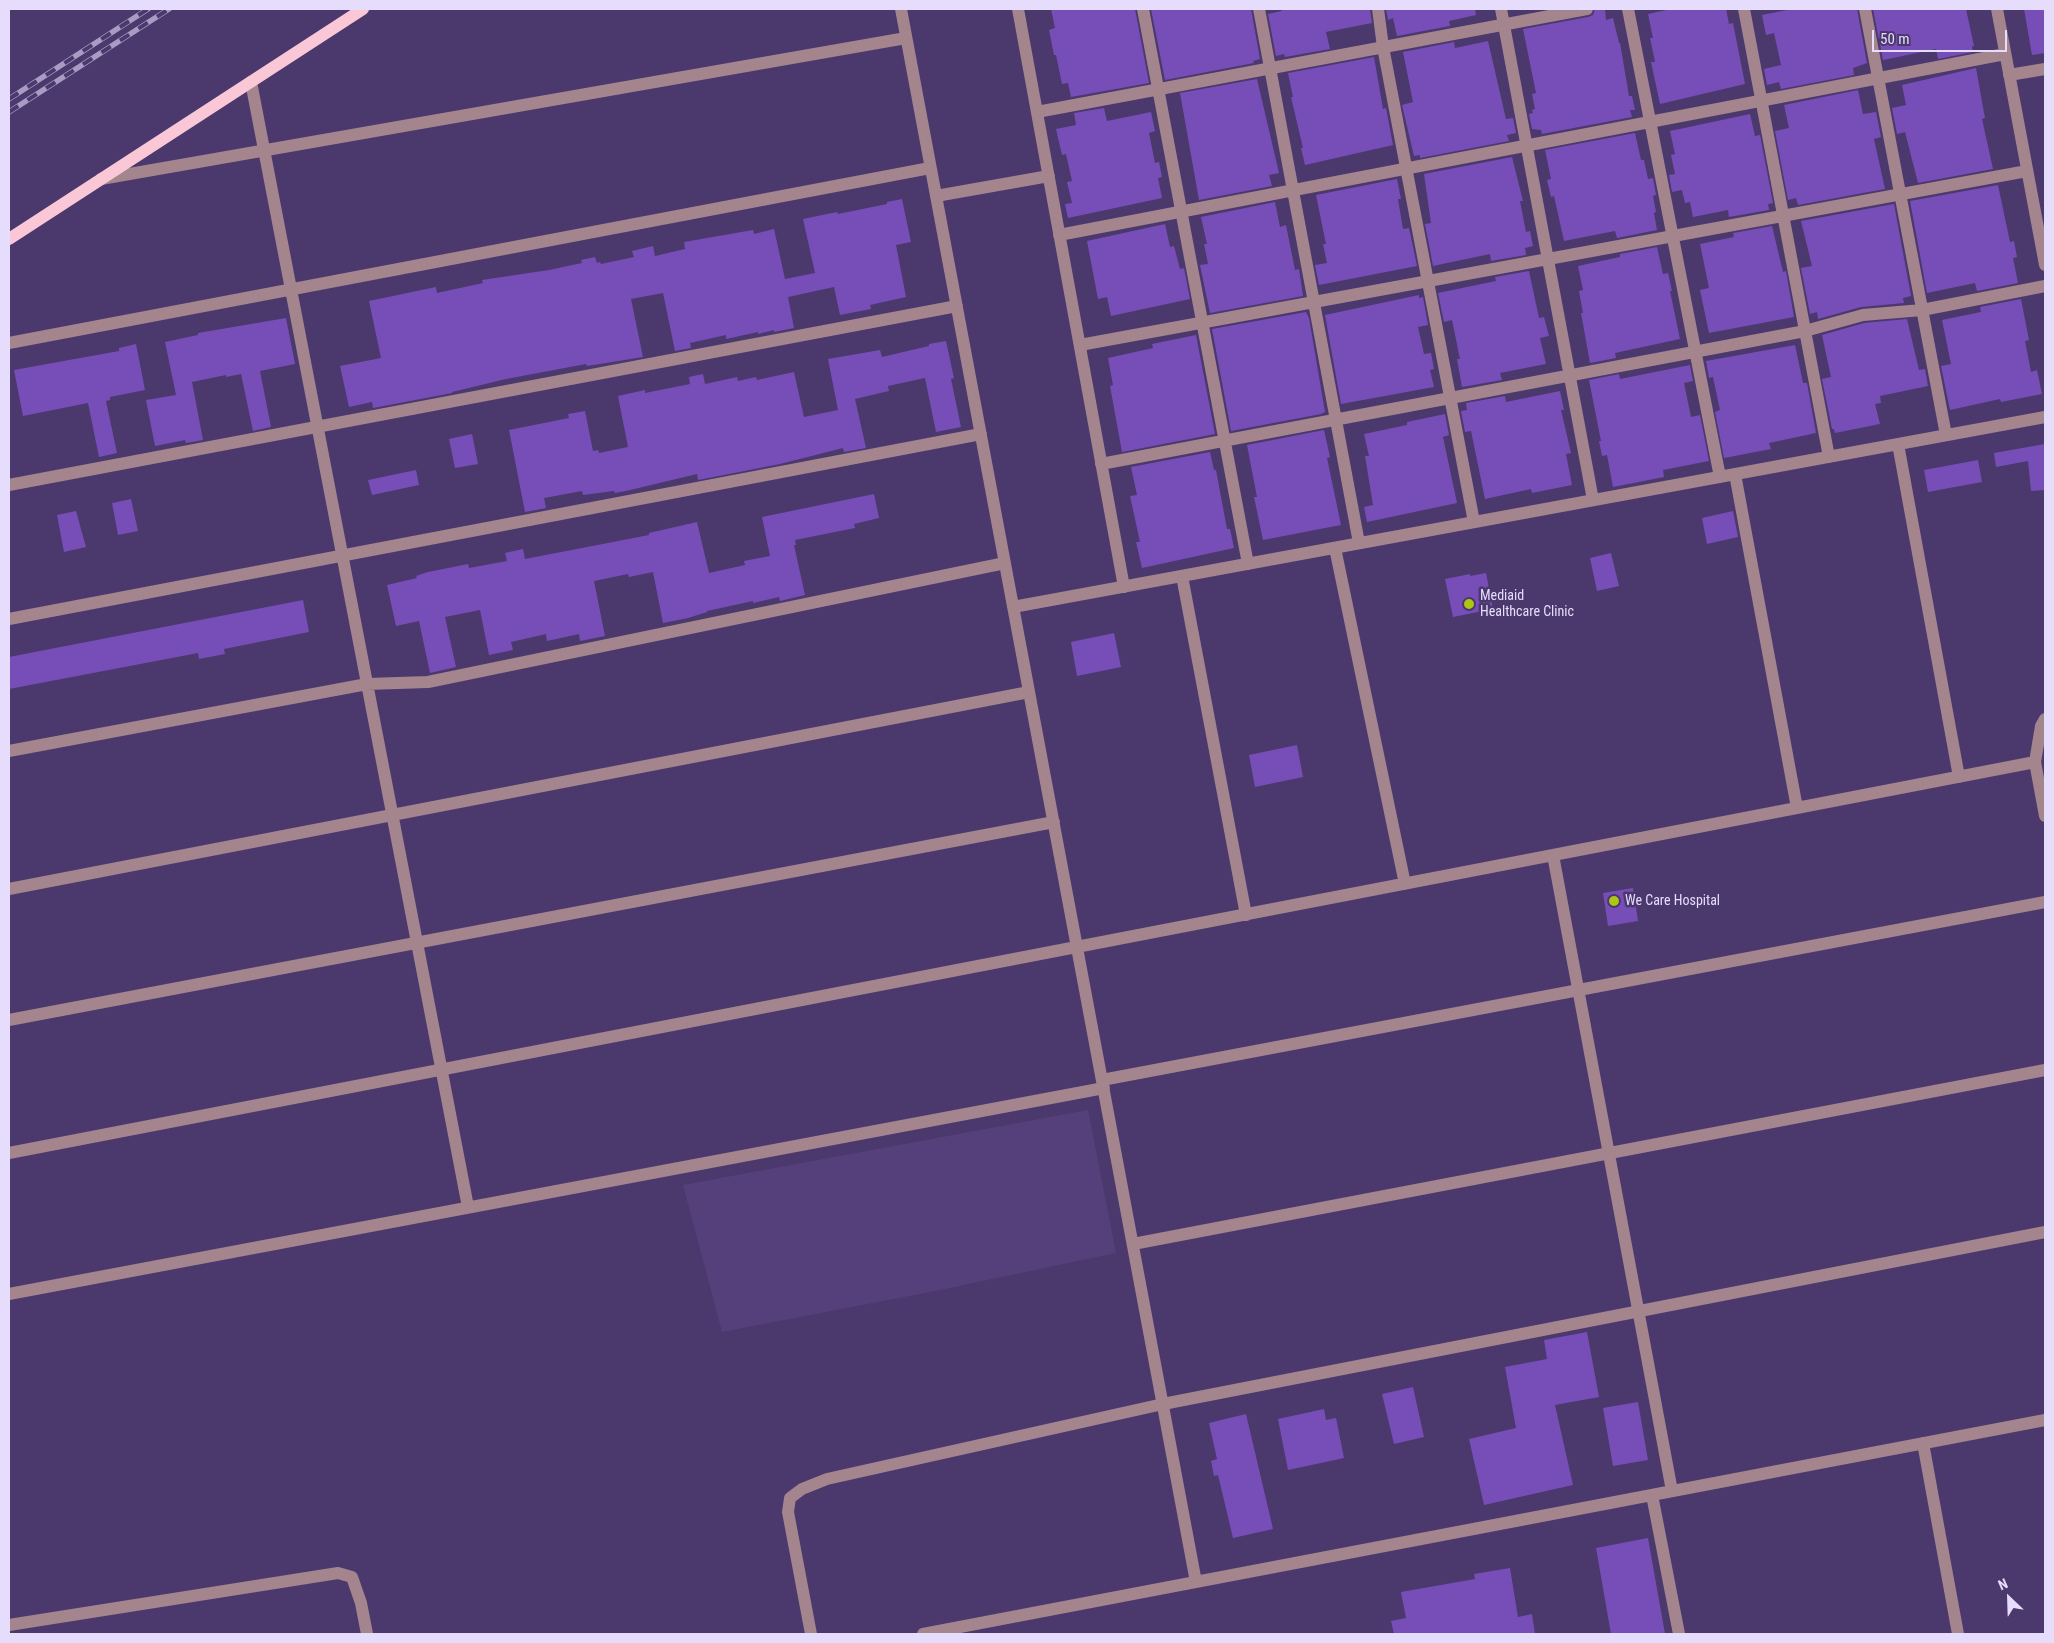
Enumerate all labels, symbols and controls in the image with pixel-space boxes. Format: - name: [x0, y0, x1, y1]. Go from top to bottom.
- scale bar: [1874, 20, 2009, 52]
- text: 50 m: [1880, 30, 1910, 48]
- place label: Mediaid Healthcare Clinic: [1480, 588, 1574, 620]
- marker: Mediaid Healthcare Clinic: [1462, 597, 1476, 611]
- place label: We Care Hospital: [1625, 893, 1720, 909]
- marker: We Care Hospital: [1607, 894, 1621, 908]
- north arrow: [1984, 1573, 2034, 1623]
- text: N: [1996, 1575, 2010, 1593]

